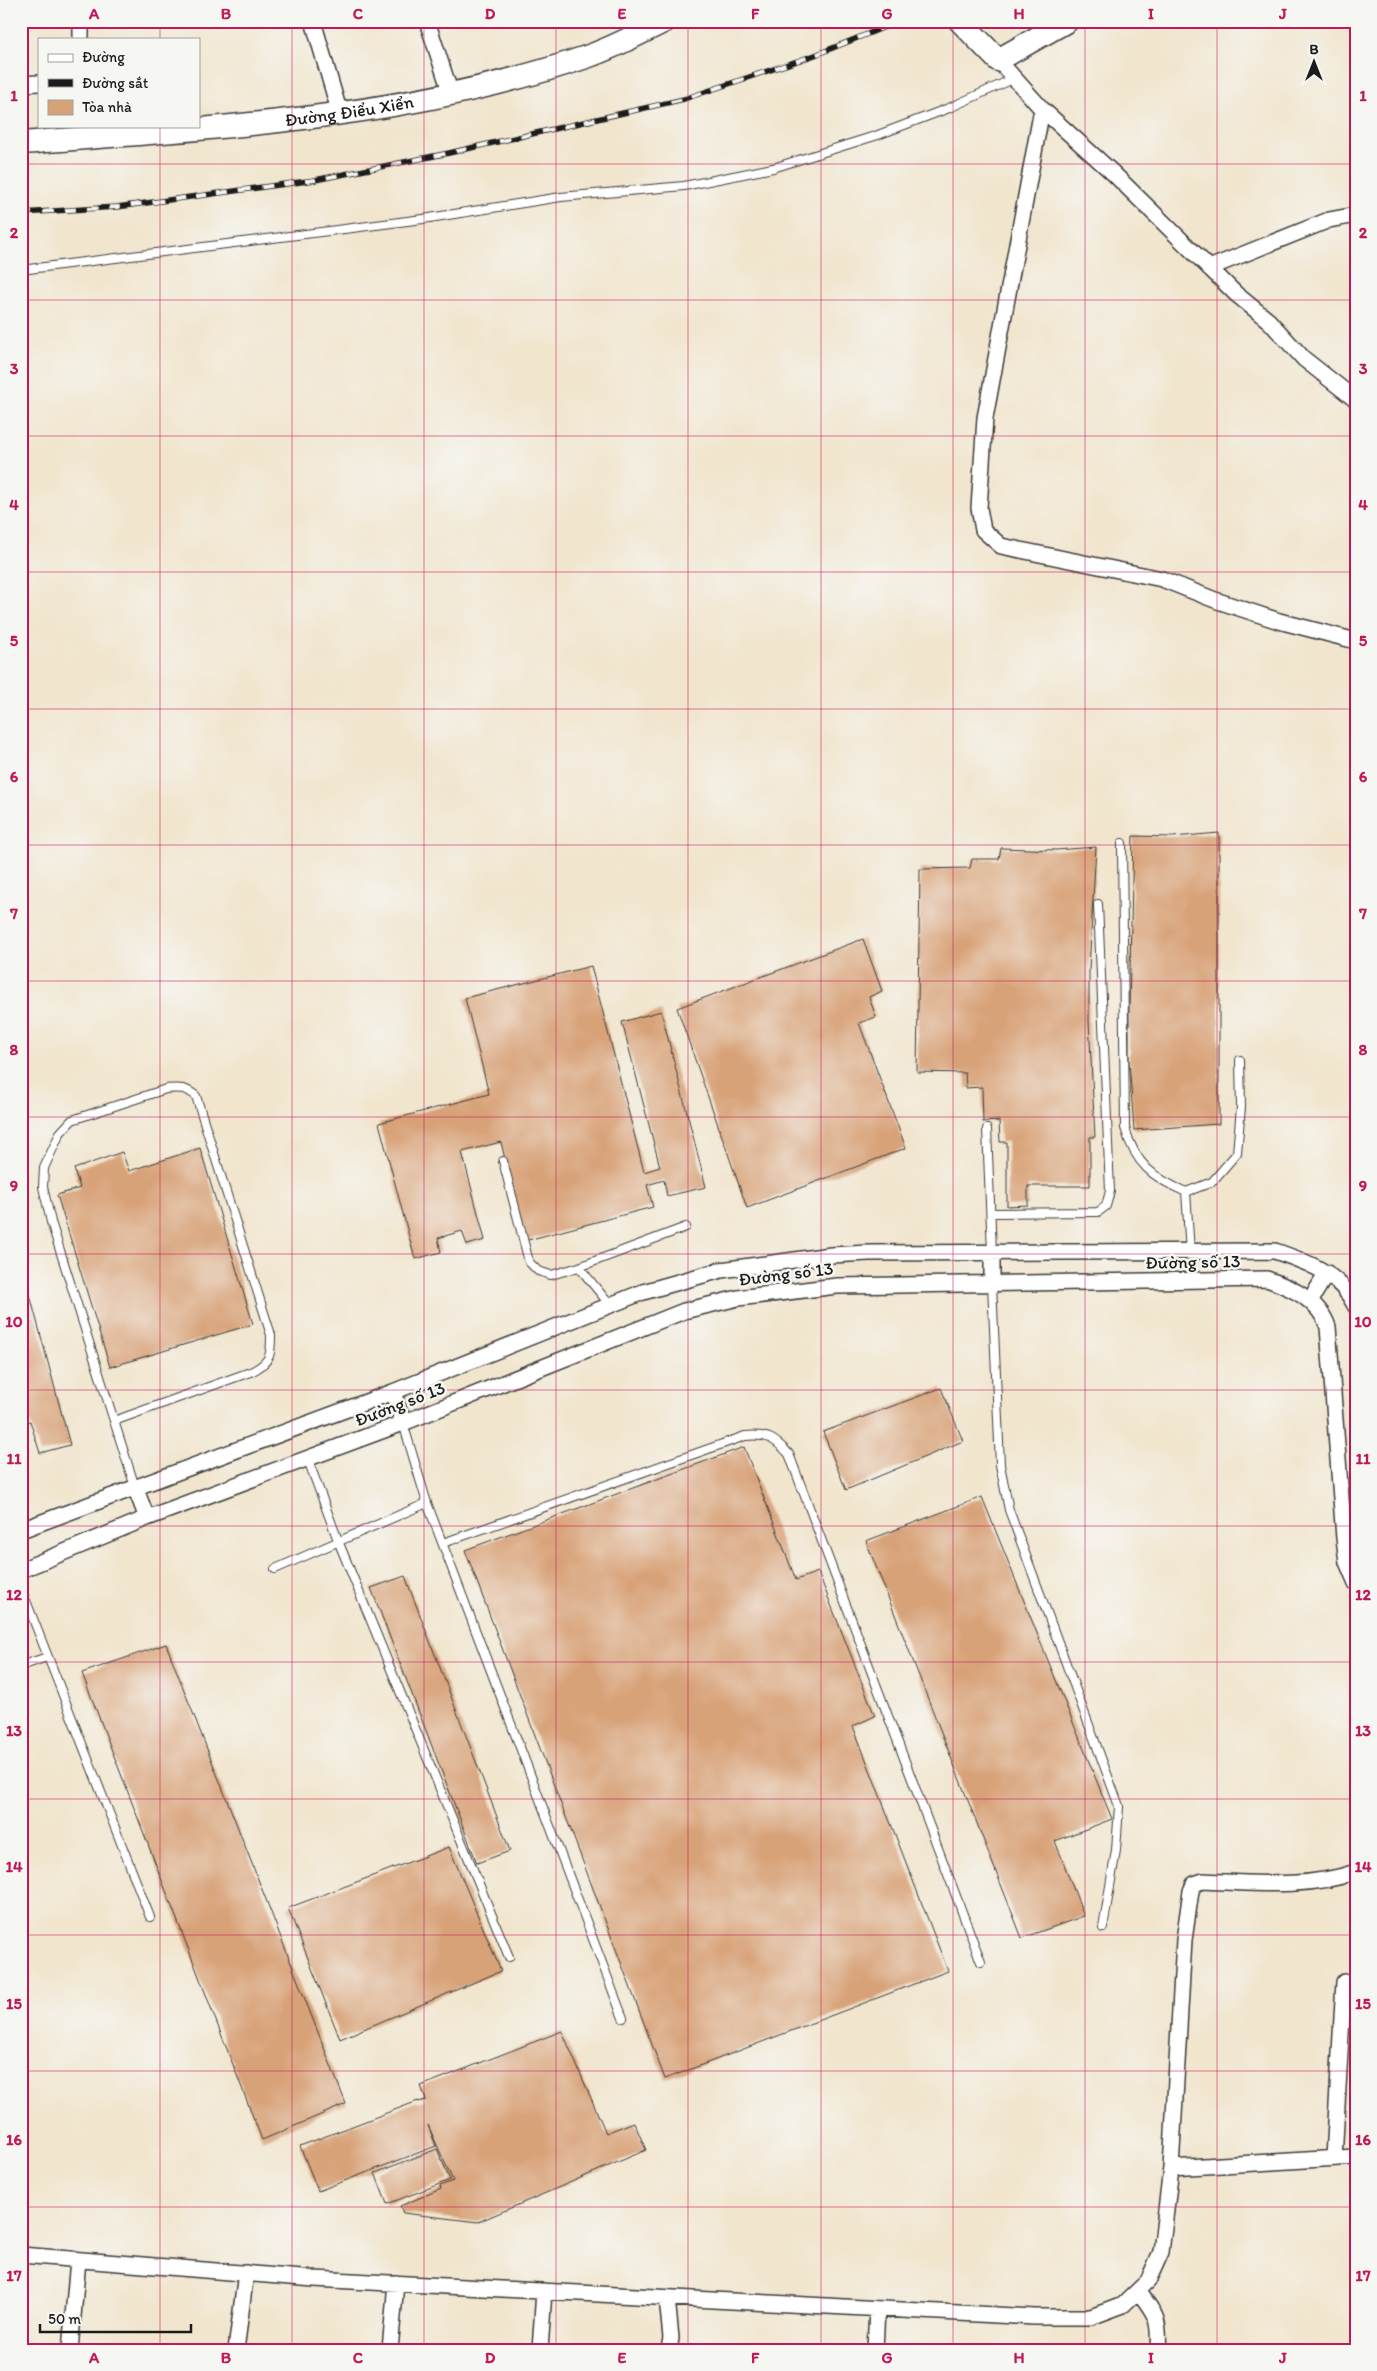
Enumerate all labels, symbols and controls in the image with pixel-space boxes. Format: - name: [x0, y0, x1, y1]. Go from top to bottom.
- text: A: [88, 4, 100, 23]
- text: B: [221, 4, 232, 23]
- text: C: [353, 4, 364, 23]
- text: D: [485, 4, 496, 23]
- text: E: [618, 4, 627, 23]
- text: F: [751, 4, 760, 23]
- text: G: [881, 4, 893, 23]
- text: H: [1013, 4, 1025, 23]
- text: I: [1148, 4, 1154, 23]
- text: J: [1278, 4, 1287, 23]
- legend: [38, 38, 200, 128]
- north arrow: [1290, 38, 1340, 88]
- text: B: [1309, 41, 1319, 58]
- text: Đường: [82, 48, 125, 66]
- text: Đường sắt: [82, 74, 149, 92]
- text: 1: [10, 86, 18, 105]
- text: 1: [1359, 86, 1367, 105]
- street label: Đường Điểu Xiển: [284, 91, 416, 131]
- text: Tòa nhà: [82, 98, 132, 116]
- text: 2: [10, 223, 19, 242]
- text: 2: [1359, 223, 1368, 242]
- text: 3: [10, 359, 19, 378]
- text: 3: [1359, 359, 1368, 378]
- text: 4: [9, 495, 19, 514]
- text: 4: [1358, 495, 1368, 514]
- text: 5: [10, 631, 19, 650]
- text: 5: [1359, 631, 1368, 650]
- text: 6: [10, 767, 19, 786]
- text: 6: [1359, 767, 1368, 786]
- text: 7: [9, 904, 18, 923]
- text: 7: [1358, 904, 1367, 923]
- text: 8: [10, 1040, 19, 1059]
- text: 8: [1359, 1040, 1368, 1059]
- text: 9: [10, 1176, 18, 1195]
- text: 9: [1359, 1176, 1367, 1195]
- street label: Đường số 13: [1145, 1250, 1241, 1274]
- street label: Đường số 13: [738, 1257, 835, 1291]
- text: 10: [5, 1312, 23, 1331]
- text: 10: [1354, 1312, 1372, 1331]
- street label: Đường số 13: [352, 1377, 448, 1431]
- text: 11: [7, 1449, 22, 1468]
- text: 11: [1356, 1449, 1371, 1468]
- text: 12: [6, 1585, 23, 1604]
- text: 12: [1355, 1585, 1372, 1604]
- text: 13: [6, 1721, 22, 1740]
- text: 13: [1355, 1721, 1371, 1740]
- text: 14: [5, 1857, 23, 1876]
- text: 14: [1354, 1857, 1372, 1876]
- text: 15: [6, 1994, 23, 2013]
- text: 15: [1355, 1994, 1372, 2013]
- text: 16: [6, 2130, 22, 2149]
- text: 16: [1355, 2130, 1371, 2149]
- text: 17: [6, 2266, 22, 2285]
- text: 17: [1355, 2266, 1371, 2285]
- scale bar: [40, 2301, 191, 2333]
- text: 50 m: [48, 2310, 81, 2328]
- text: A: [88, 2348, 100, 2367]
- text: B: [221, 2348, 232, 2367]
- text: C: [353, 2348, 364, 2367]
- text: D: [485, 2348, 496, 2367]
- text: E: [618, 2348, 627, 2367]
- text: F: [751, 2348, 760, 2367]
- text: G: [881, 2348, 893, 2367]
- text: H: [1013, 2348, 1025, 2367]
- text: I: [1148, 2348, 1154, 2367]
- text: J: [1278, 2348, 1287, 2367]

